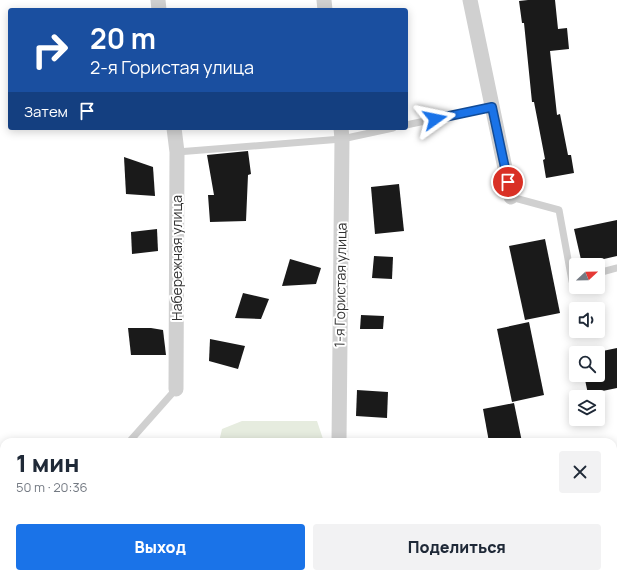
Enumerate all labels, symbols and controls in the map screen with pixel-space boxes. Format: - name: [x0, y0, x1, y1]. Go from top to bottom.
- text: 20 m: [90, 19, 156, 57]
- icon: right: [24, 24, 76, 76]
- text: 2-я Гористая улица: [90, 55, 254, 79]
- position arrow: [414, 98, 456, 140]
- icon: arrive: [76, 100, 98, 122]
- text: Затем: [24, 101, 68, 122]
- pin: [491, 165, 525, 199]
- icon: arrive: [497, 171, 519, 193]
- street label: Набережная улица: [167, 195, 186, 321]
- street label: 1-я Гористая улица: [329, 222, 351, 348]
- north arrow: [569, 258, 605, 294]
- map controls: [569, 258, 605, 426]
- button: sound: [569, 302, 605, 338]
- button: search: [569, 346, 605, 382]
- button: layers: [569, 390, 605, 426]
- text: 1 мин: [16, 446, 79, 479]
- button: close: [559, 451, 601, 493]
- text: 50 m · 20:36: [16, 478, 88, 496]
- button: Выход: [16, 524, 305, 570]
- button: Поделиться: [313, 524, 601, 570]

